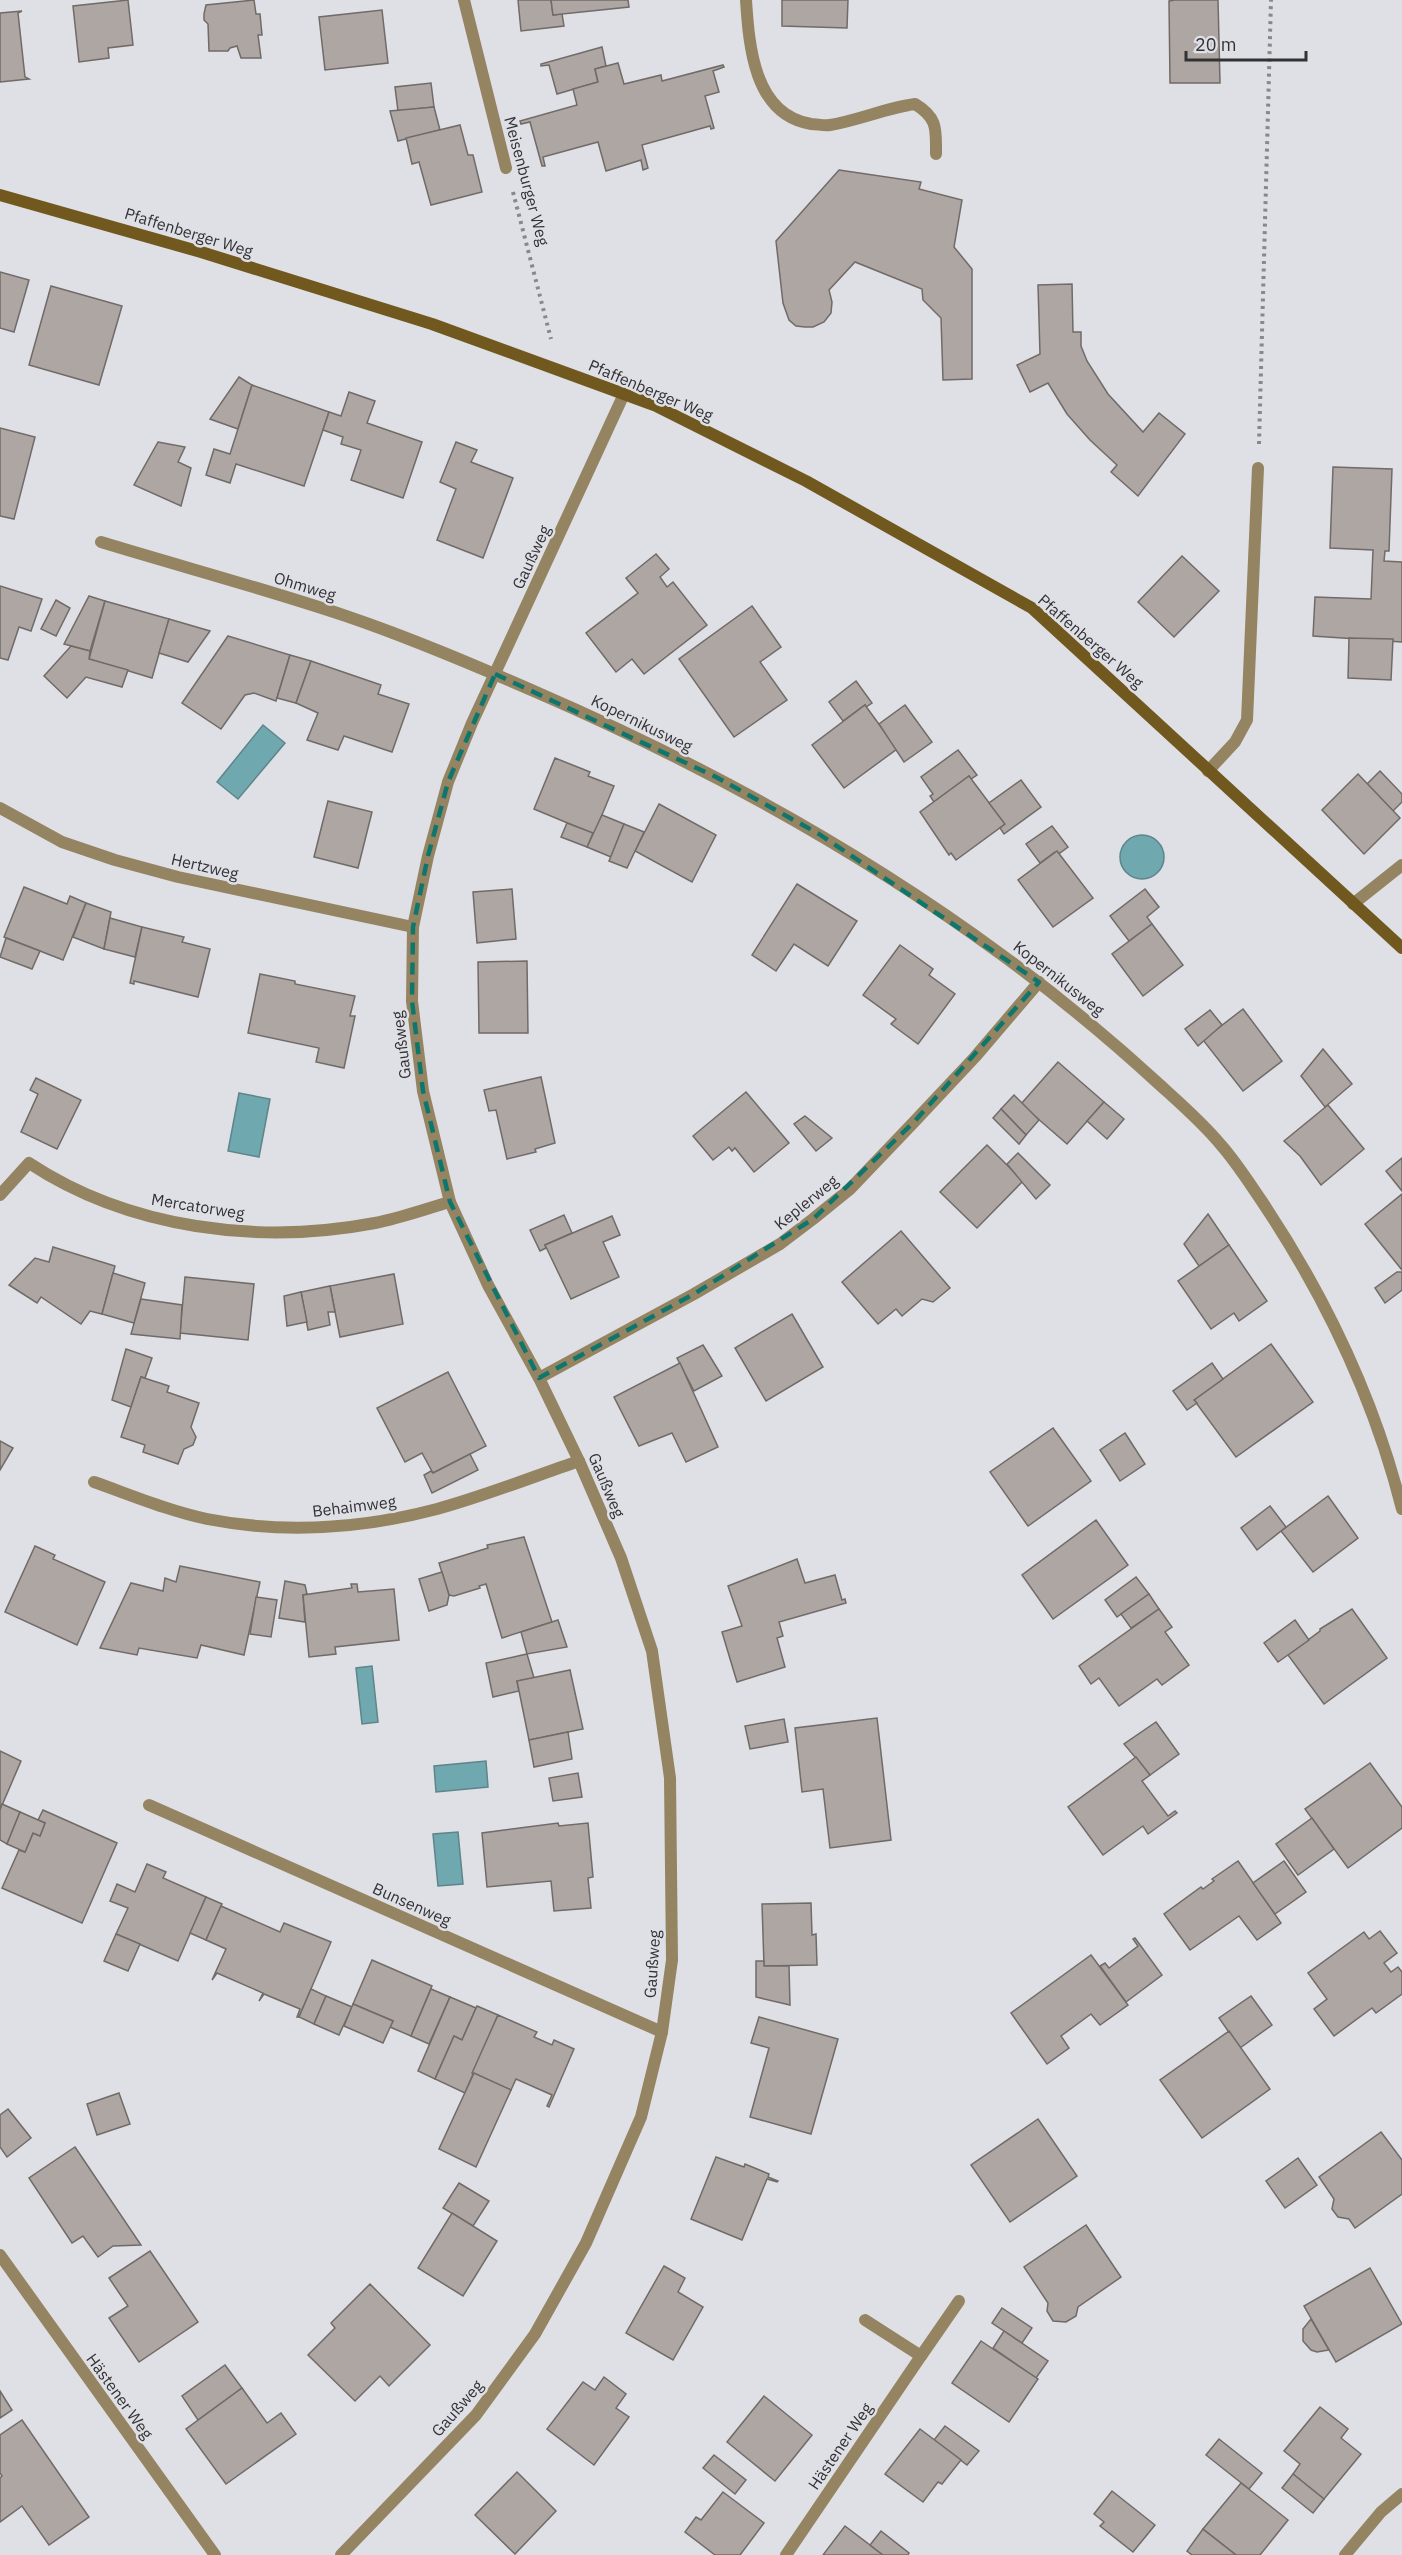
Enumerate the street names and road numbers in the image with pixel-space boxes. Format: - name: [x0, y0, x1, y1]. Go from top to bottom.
- street label: Meisenburger Weg: [500, 114, 554, 249]
- street label: Pfaffenberger Weg: [122, 203, 256, 261]
- street label: Pfaffenberger Weg: [586, 355, 717, 425]
- street label: Gaußweg: [507, 521, 555, 592]
- street label: Ohmweg: [272, 567, 339, 605]
- street label: Pfaffenberger Weg: [1034, 590, 1148, 693]
- street label: Kopernikusweg: [588, 690, 696, 756]
- street label: Hertzweg: [169, 849, 241, 884]
- street label: Kopernikusweg: [1009, 936, 1109, 1020]
- street label: Gaußweg: [387, 1009, 415, 1080]
- street label: Keplerweg: [770, 1170, 842, 1234]
- street label: Mercatorweg: [150, 1189, 247, 1223]
- street label: Gaußweg: [584, 1450, 630, 1521]
- street label: Behaimweg: [311, 1491, 398, 1521]
- street label: Bunsenweg: [370, 1878, 455, 1930]
- street label: Gaußweg: [640, 1929, 664, 1999]
- street label: Hästener Weg: [82, 2349, 158, 2443]
- street label: Gaußweg: [427, 2375, 487, 2440]
- street label: Hästener Weg: [804, 2398, 877, 2493]

